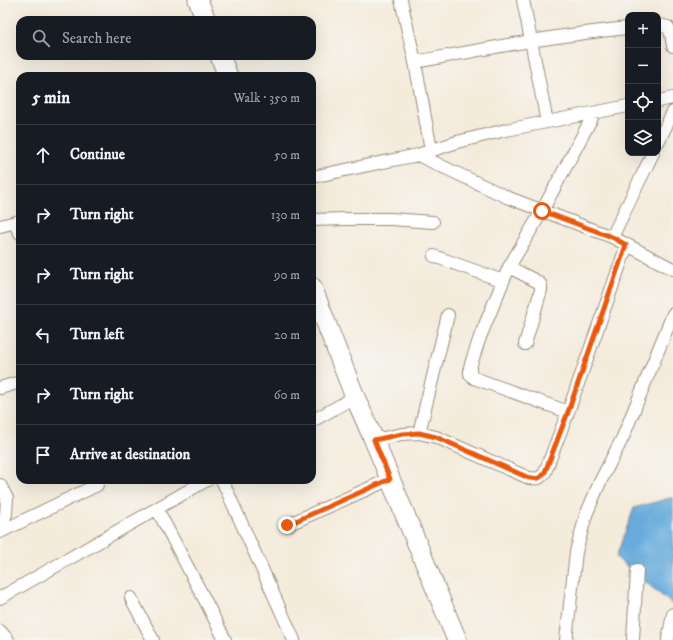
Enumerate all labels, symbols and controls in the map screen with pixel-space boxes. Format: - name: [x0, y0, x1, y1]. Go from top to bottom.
- map controls: [625, 12, 661, 156]
- button: +: [625, 12, 661, 48]
- search box: [16, 16, 316, 60]
- icon: search: [30, 27, 52, 49]
- text: Search here: [62, 29, 131, 48]
- button: −: [625, 48, 661, 84]
- button: locate: [625, 84, 661, 120]
- text: 5 min: [32, 87, 70, 109]
- text: Walk · 350 m: [233, 90, 300, 106]
- button: layers: [625, 120, 661, 156]
- icon: ahead: [32, 144, 54, 166]
- text: Continue: [70, 145, 125, 164]
- text: 50 m: [274, 147, 300, 163]
- route start: [533, 202, 551, 220]
- icon: right: [32, 204, 54, 226]
- text: Turn right: [70, 205, 133, 224]
- text: 130 m: [271, 207, 300, 223]
- icon: right: [32, 264, 54, 286]
- text: Turn right: [70, 265, 133, 284]
- text: 90 m: [274, 267, 300, 283]
- icon: left: [32, 324, 54, 346]
- text: Turn left: [70, 325, 124, 344]
- text: 20 m: [274, 327, 300, 343]
- icon: right: [32, 384, 54, 406]
- text: Turn right: [70, 385, 133, 404]
- text: 60 m: [274, 387, 300, 403]
- icon: arrive: [32, 444, 54, 466]
- text: Arrive at destination: [70, 445, 190, 464]
- route end: [278, 516, 296, 534]

